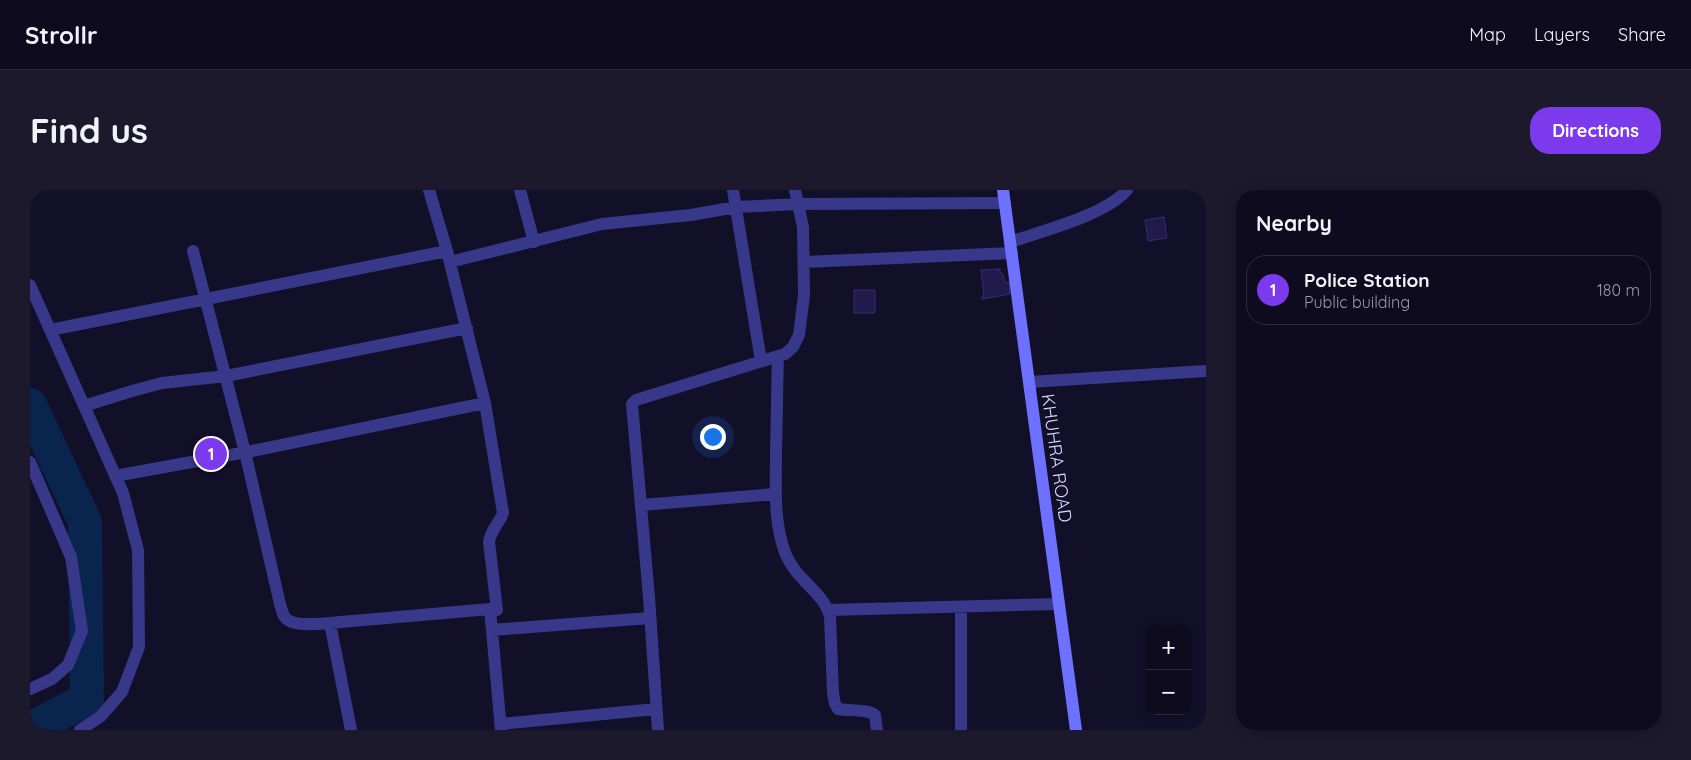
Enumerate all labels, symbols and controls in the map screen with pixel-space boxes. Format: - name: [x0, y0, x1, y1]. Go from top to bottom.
- text: Strollr: [25, 20, 97, 50]
- text: Map: [1469, 23, 1506, 46]
- text: Layers: [1534, 23, 1590, 46]
- text: Share: [1618, 23, 1666, 46]
- button: Directions: [1530, 107, 1661, 154]
- text: Find us: [30, 108, 148, 152]
- text: Nearby: [1256, 210, 1332, 236]
- text: Police Station: [1304, 268, 1430, 292]
- text: 1: [1270, 280, 1276, 300]
- text: 180 m: [1597, 280, 1640, 300]
- text: Public building: [1304, 292, 1410, 312]
- street label: KHUHRA ROAD: [1037, 392, 1077, 524]
- your location: [700, 424, 726, 450]
- pin: 1: [195, 435, 227, 473]
- map controls: [1146, 625, 1191, 715]
- button: +: [1146, 625, 1191, 670]
- button: −: [1146, 670, 1191, 715]

